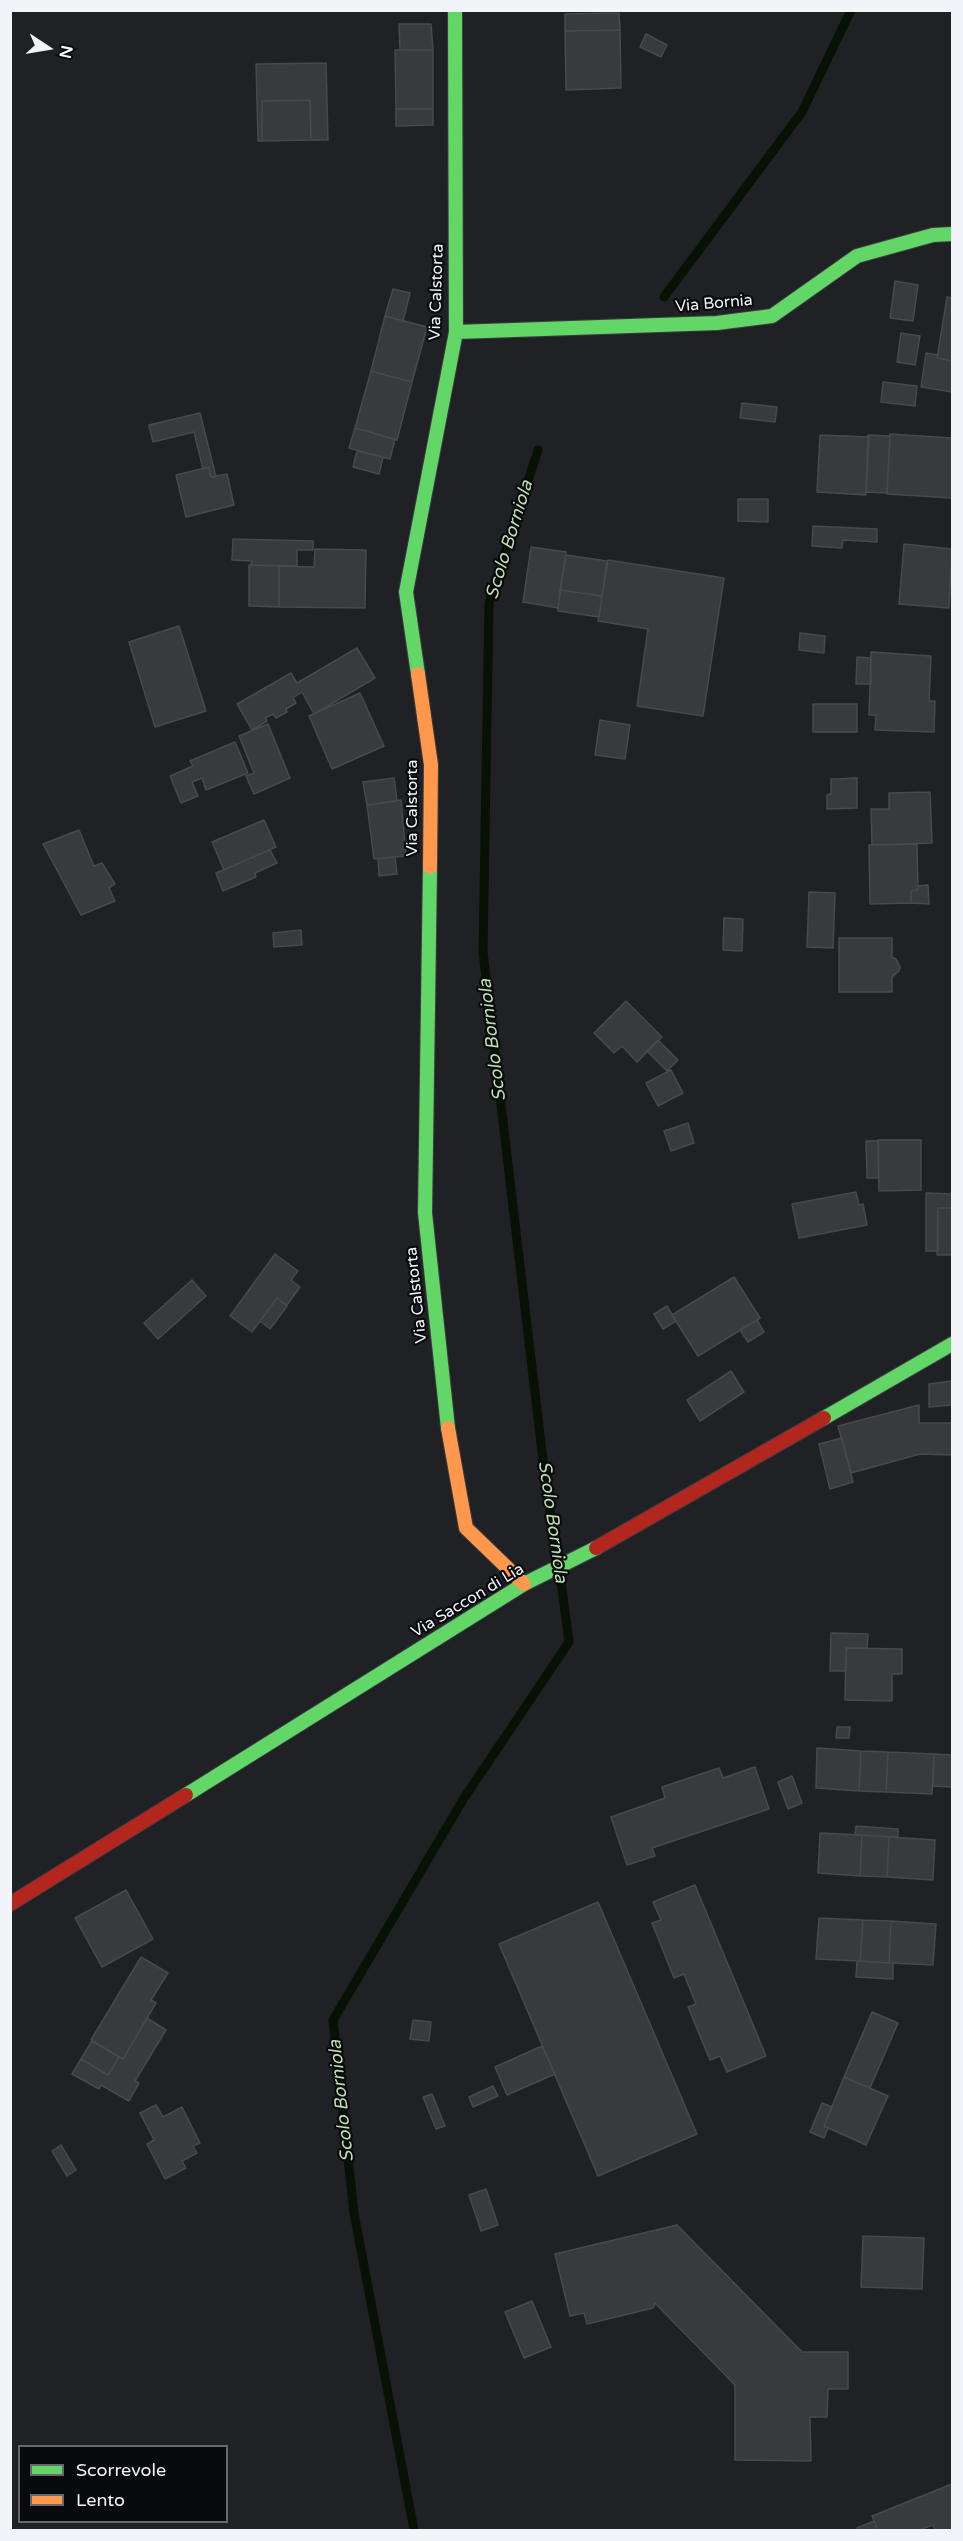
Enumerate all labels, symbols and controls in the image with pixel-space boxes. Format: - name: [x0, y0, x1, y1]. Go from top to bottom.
- north arrow: [18, 18, 78, 78]
- text: N: [54, 43, 77, 60]
- street label: Via Calstorta: [426, 243, 448, 341]
- street label: Via Bornia: [674, 291, 754, 317]
- water label: Scolo Borniola: [482, 478, 538, 602]
- street label: Via Calstorta: [403, 760, 423, 856]
- water label: Scolo Borniola: [475, 978, 511, 1102]
- street label: Via Calstorta: [402, 1246, 432, 1344]
- water label: Scolo Borniola: [533, 1460, 571, 1584]
- street label: Via Saccon di Lia: [408, 1560, 528, 1642]
- water label: Scolo Borniola: [325, 2039, 359, 2163]
- legend: [18, 2445, 228, 2523]
- text: Scorrevole: [76, 2459, 166, 2481]
- text: Lento: [76, 2489, 125, 2511]

